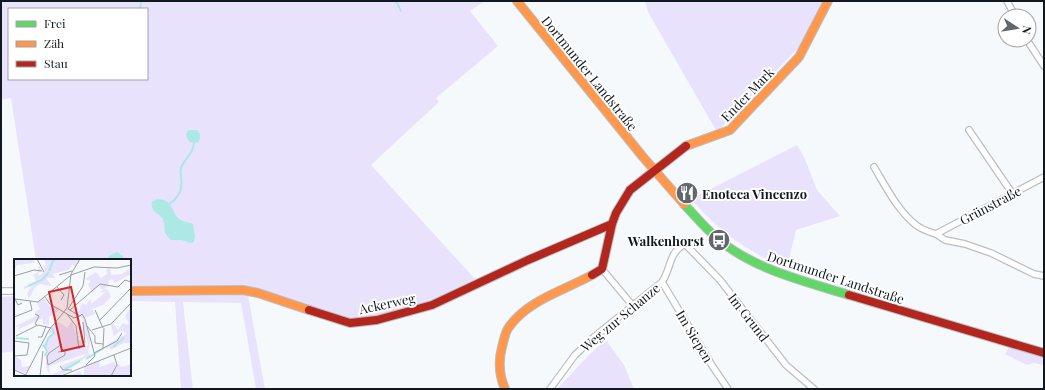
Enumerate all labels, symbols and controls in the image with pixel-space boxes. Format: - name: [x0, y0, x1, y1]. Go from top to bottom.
- legend: [8, 8, 148, 80]
- north arrow: [997, 8, 1037, 48]
- street label: Dortmunder Landstraße: [538, 12, 642, 134]
- text: Frei: [44, 15, 66, 31]
- text: N: [1019, 25, 1035, 36]
- text: Zäh: [44, 35, 64, 51]
- text: Stau: [44, 55, 68, 71]
- street label: Ender Mark: [717, 63, 778, 125]
- restaurant icon: Enoteca Vincenzo: [674, 180, 700, 206]
- street label: Grünstraße: [956, 182, 1024, 228]
- place label: Enoteca Vincenzo: [702, 185, 807, 202]
- bus stop icon: Walkenhorst: [706, 227, 732, 253]
- place label: Walkenhorst: [627, 232, 704, 249]
- street label: Dortmunder Landstraße: [765, 247, 907, 307]
- inset map: [14, 259, 131, 376]
- street label: Weg zur Schanze: [576, 279, 663, 356]
- street label: Ackerweg: [356, 289, 417, 317]
- street label: Im Grund: [725, 289, 774, 345]
- street label: Im Siepen: [673, 307, 717, 366]

